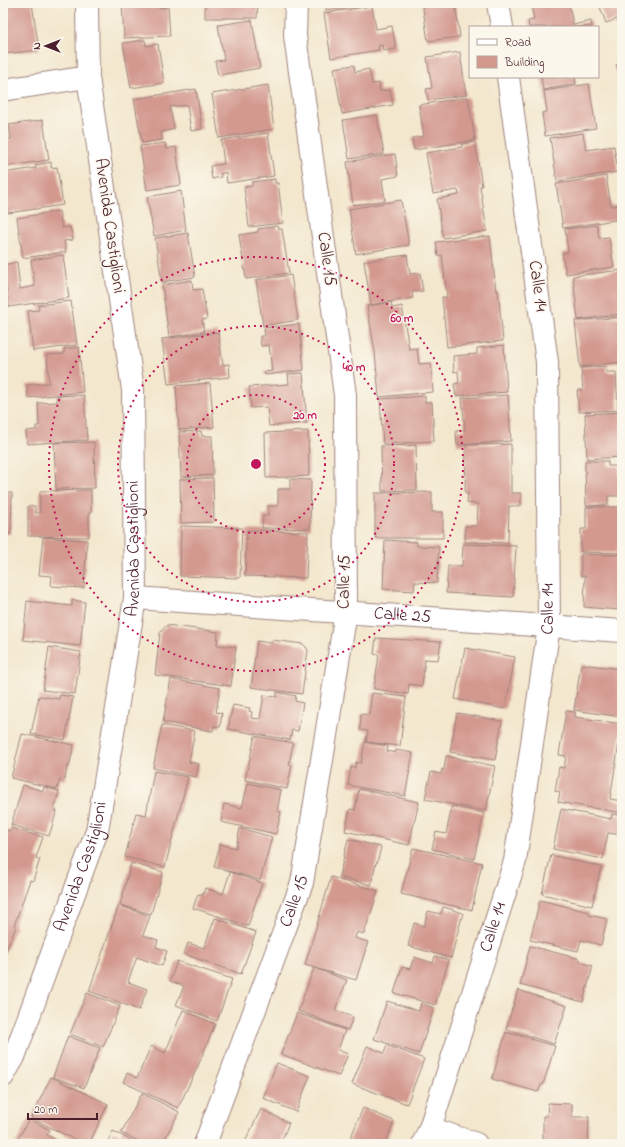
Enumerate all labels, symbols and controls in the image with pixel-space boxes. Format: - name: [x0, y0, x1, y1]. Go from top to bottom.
- north arrow: [26, 26, 66, 66]
- legend: [469, 26, 599, 78]
- text: Road: [505, 34, 531, 52]
- text: N: [29, 42, 45, 50]
- text: Building: [504, 54, 544, 73]
- street label: Avenida Castiglioni: [86, 157, 131, 295]
- street label: Calle 15: [309, 230, 343, 288]
- street label: Calle 14: [521, 259, 554, 314]
- text: 60 m: [390, 310, 414, 328]
- text: 40 m: [342, 359, 366, 377]
- text: 20 m: [292, 407, 317, 425]
- centre of rings: [249, 457, 263, 471]
- street label: Avenida Castiglioni: [119, 480, 148, 619]
- street label: Calle 15: [332, 555, 358, 609]
- street label: Calle 14: [535, 583, 562, 637]
- street label: Calle 25: [373, 601, 432, 631]
- street label: Avenida Castiglioni: [48, 800, 115, 936]
- street label: Calle 15: [274, 873, 316, 931]
- street label: Calle 14: [474, 898, 514, 956]
- scale bar: [28, 1095, 97, 1121]
- text: 20 m: [34, 1101, 57, 1119]

